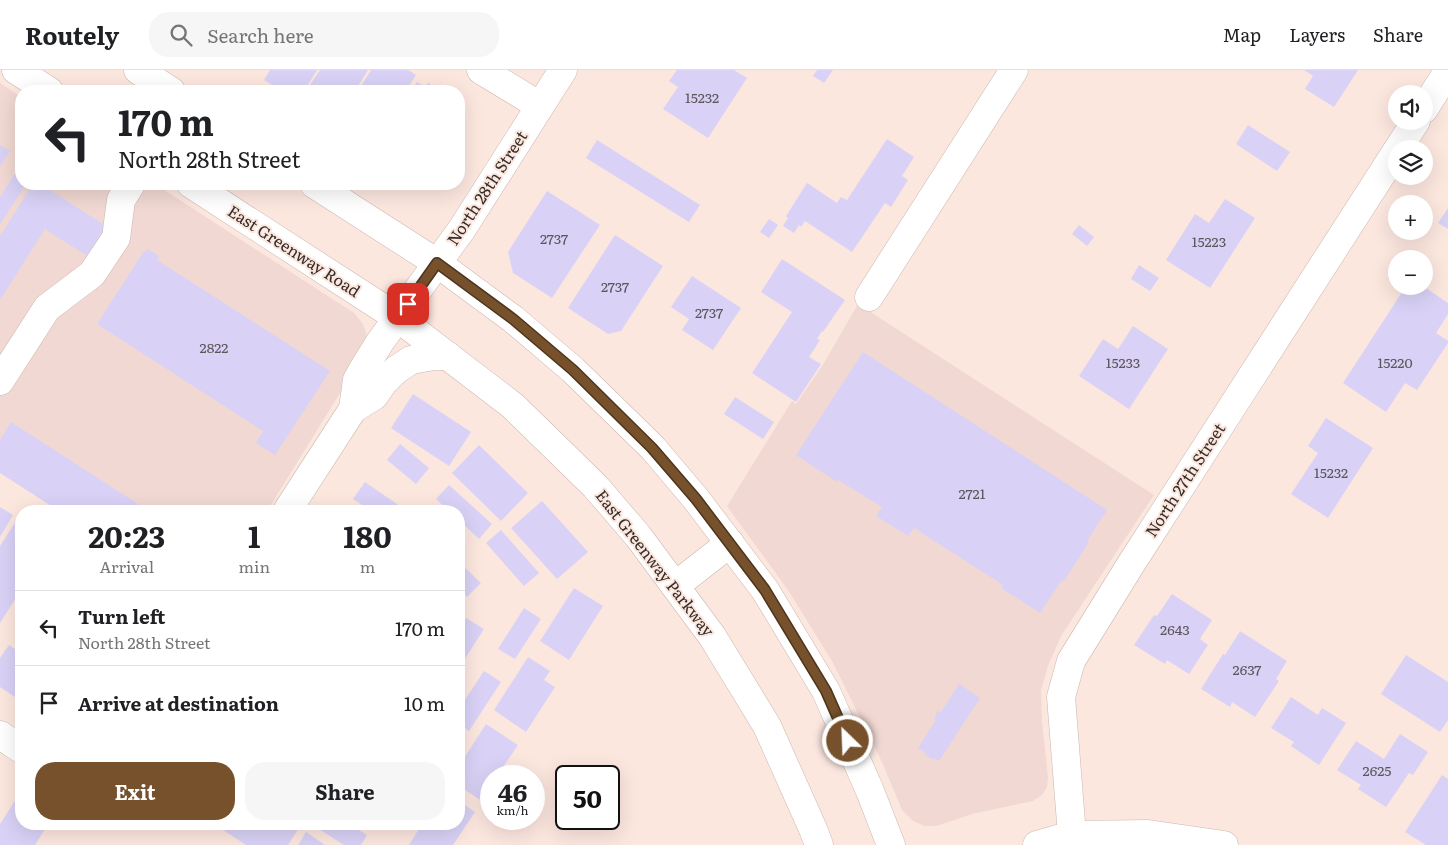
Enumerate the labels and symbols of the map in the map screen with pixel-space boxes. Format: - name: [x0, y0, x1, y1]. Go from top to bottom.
- house number: 15232: [685, 87, 719, 107]
- street label: North 28th Street: [440, 125, 533, 250]
- street label: East Greenway Road: [223, 198, 366, 302]
- house number: 2737: [540, 228, 568, 248]
- house number: 15223: [1192, 231, 1226, 251]
- house number: 2737: [601, 276, 629, 296]
- pin: [387, 283, 429, 325]
- house number: 2737: [695, 302, 723, 322]
- house number: 2822: [200, 337, 228, 357]
- house number: 15233: [1106, 352, 1140, 372]
- house number: 15220: [1378, 352, 1412, 372]
- street label: North 27th Street: [1138, 417, 1230, 541]
- house number: 15232: [1314, 462, 1348, 482]
- house number: 2721: [959, 483, 986, 503]
- street label: East Greenway Parkway: [591, 484, 721, 641]
- house number: 2643: [1160, 619, 1190, 639]
- house number: 2637: [1233, 659, 1261, 679]
- position arrow: [821, 714, 873, 766]
- house number: 2625: [1363, 760, 1391, 780]
- speed limit sign: 50: [555, 765, 620, 830]

